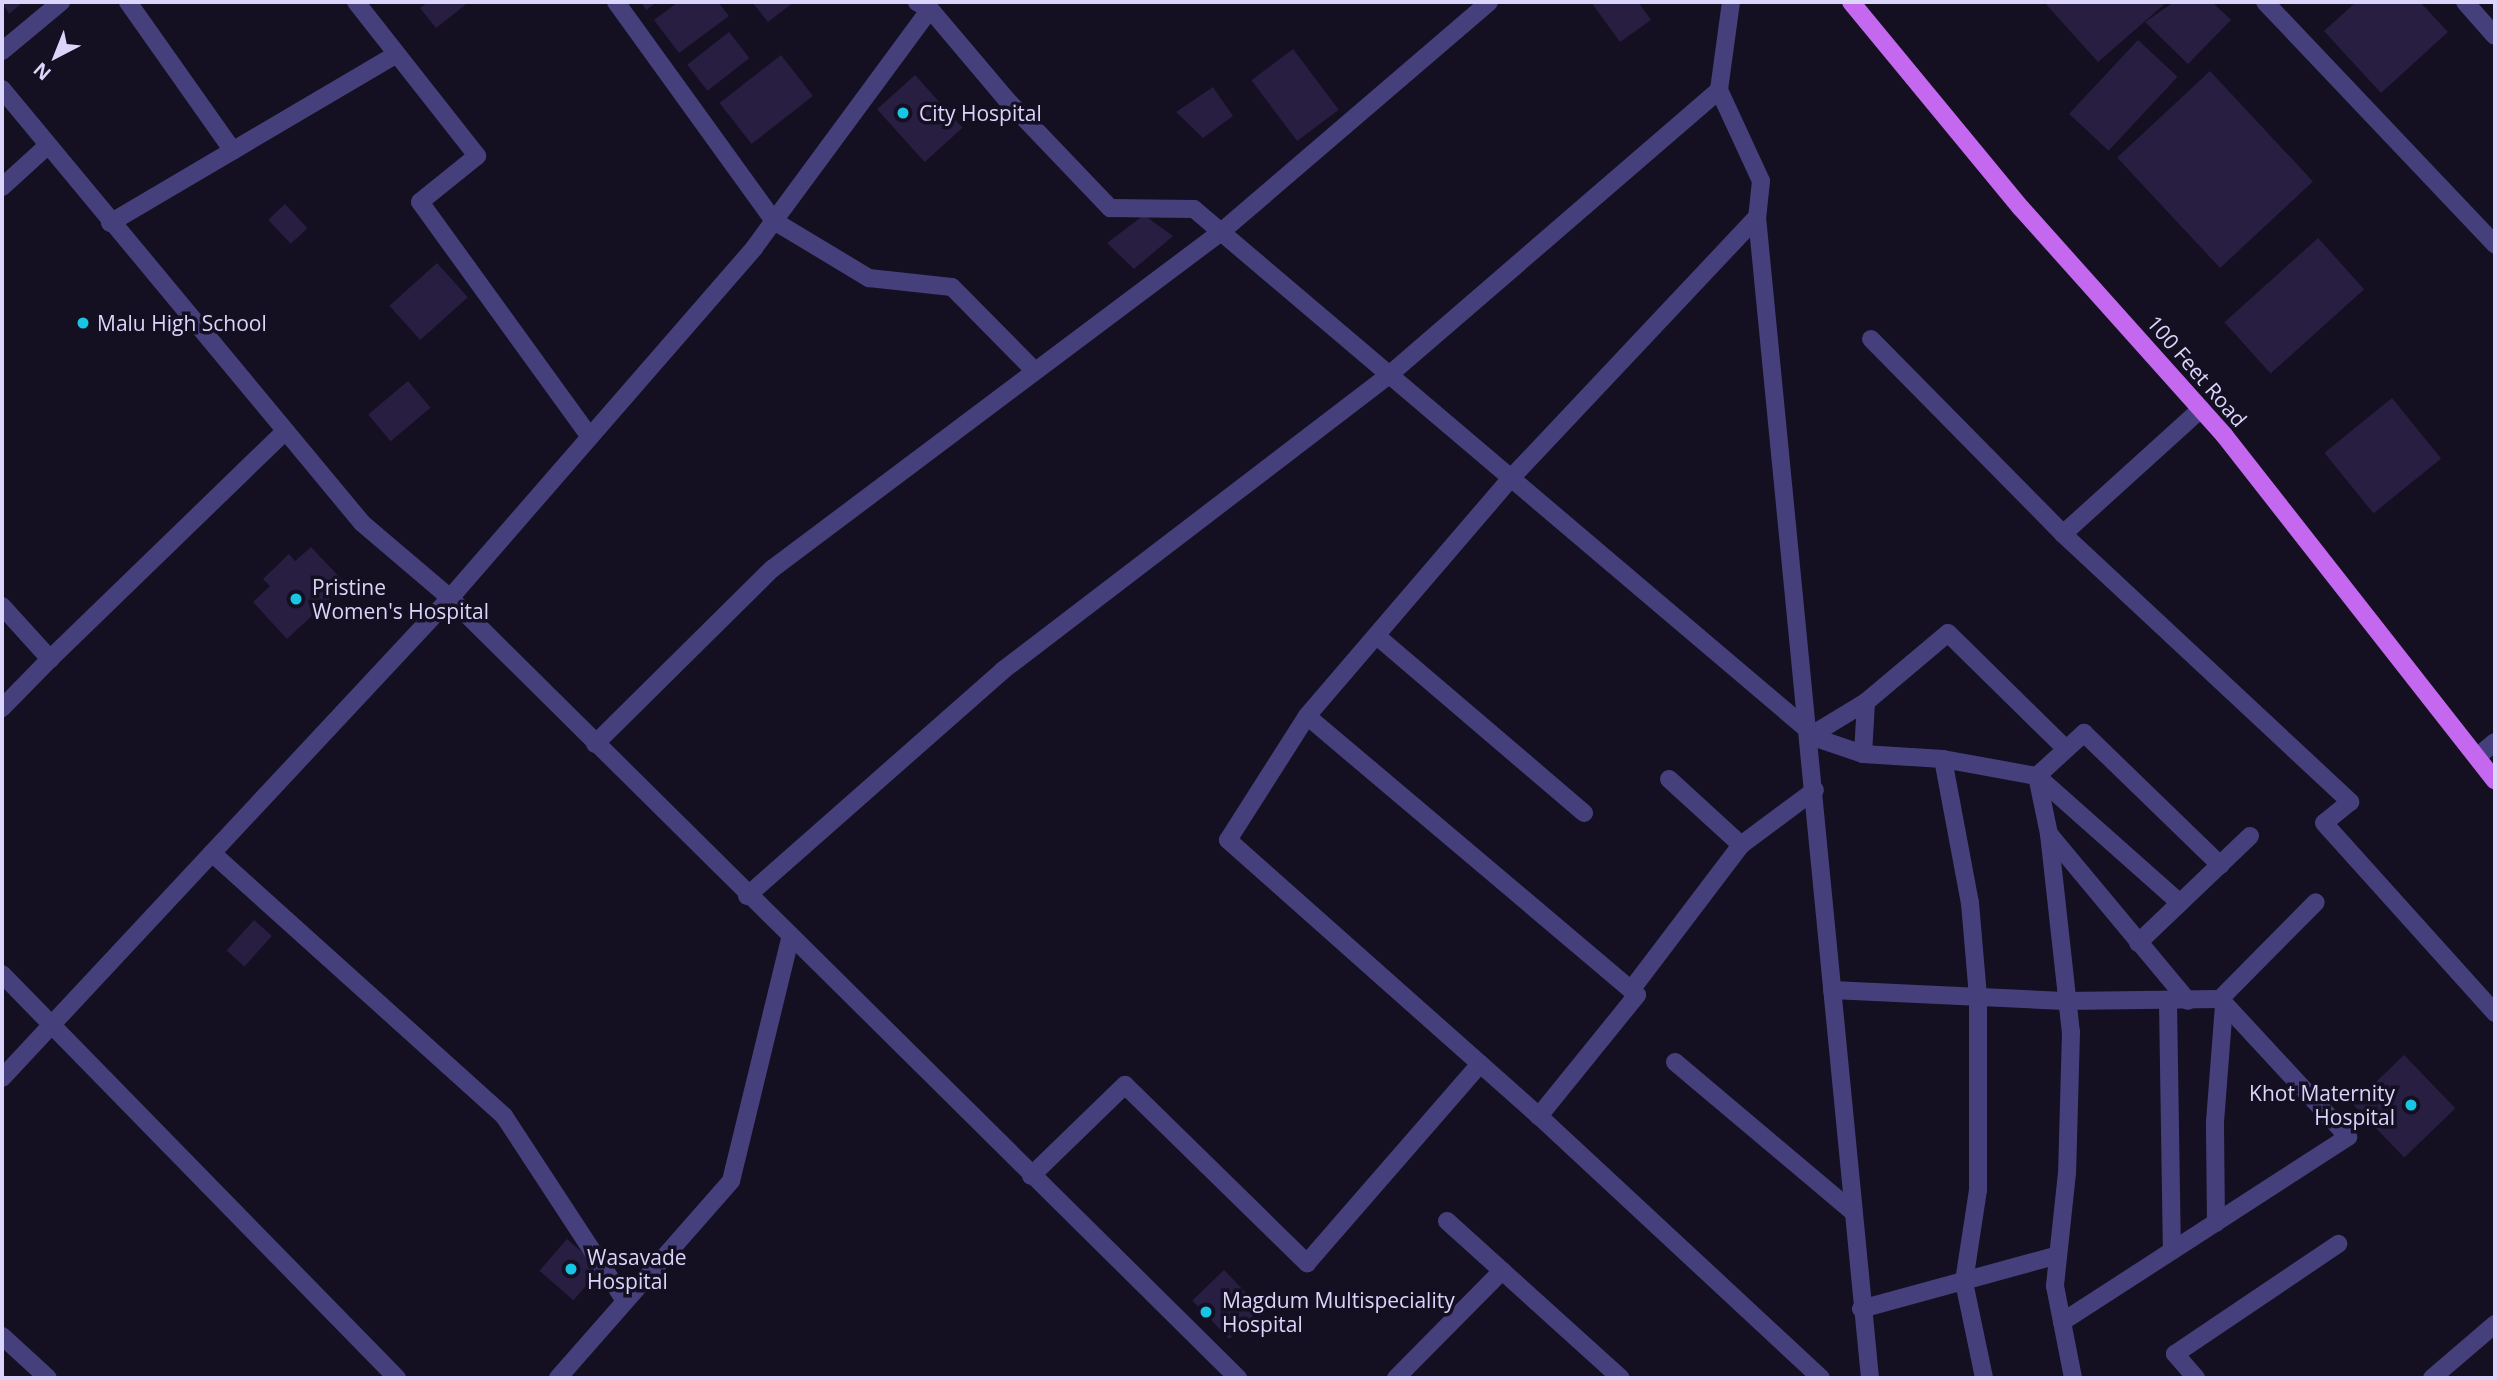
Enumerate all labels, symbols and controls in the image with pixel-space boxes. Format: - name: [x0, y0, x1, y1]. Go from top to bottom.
- north arrow: [21, 21, 91, 91]
- text: N: [28, 57, 56, 86]
- place label: City Hospital: [919, 100, 1042, 126]
- marker: City Hospital: [893, 103, 913, 123]
- place label: Malu High School: [97, 310, 267, 336]
- street label: 100 Feet Road: [2142, 310, 2252, 432]
- marker: Malu High School: [75, 315, 91, 331]
- place label: Pristine Women's Hospital: [312, 574, 489, 624]
- marker: Pristine Women's Hospital: [286, 589, 306, 609]
- place label: Khot Maternity Hospital: [2249, 1080, 2395, 1130]
- marker: Khot Maternity Hospital: [2401, 1095, 2421, 1115]
- place label: Wasavade Hospital: [587, 1244, 687, 1294]
- marker: Wasavade Hospital: [561, 1259, 581, 1279]
- place label: Magdum Multispeciality Hospital: [1222, 1287, 1455, 1337]
- marker: Magdum Multispeciality Hospital: [1196, 1302, 1216, 1322]

